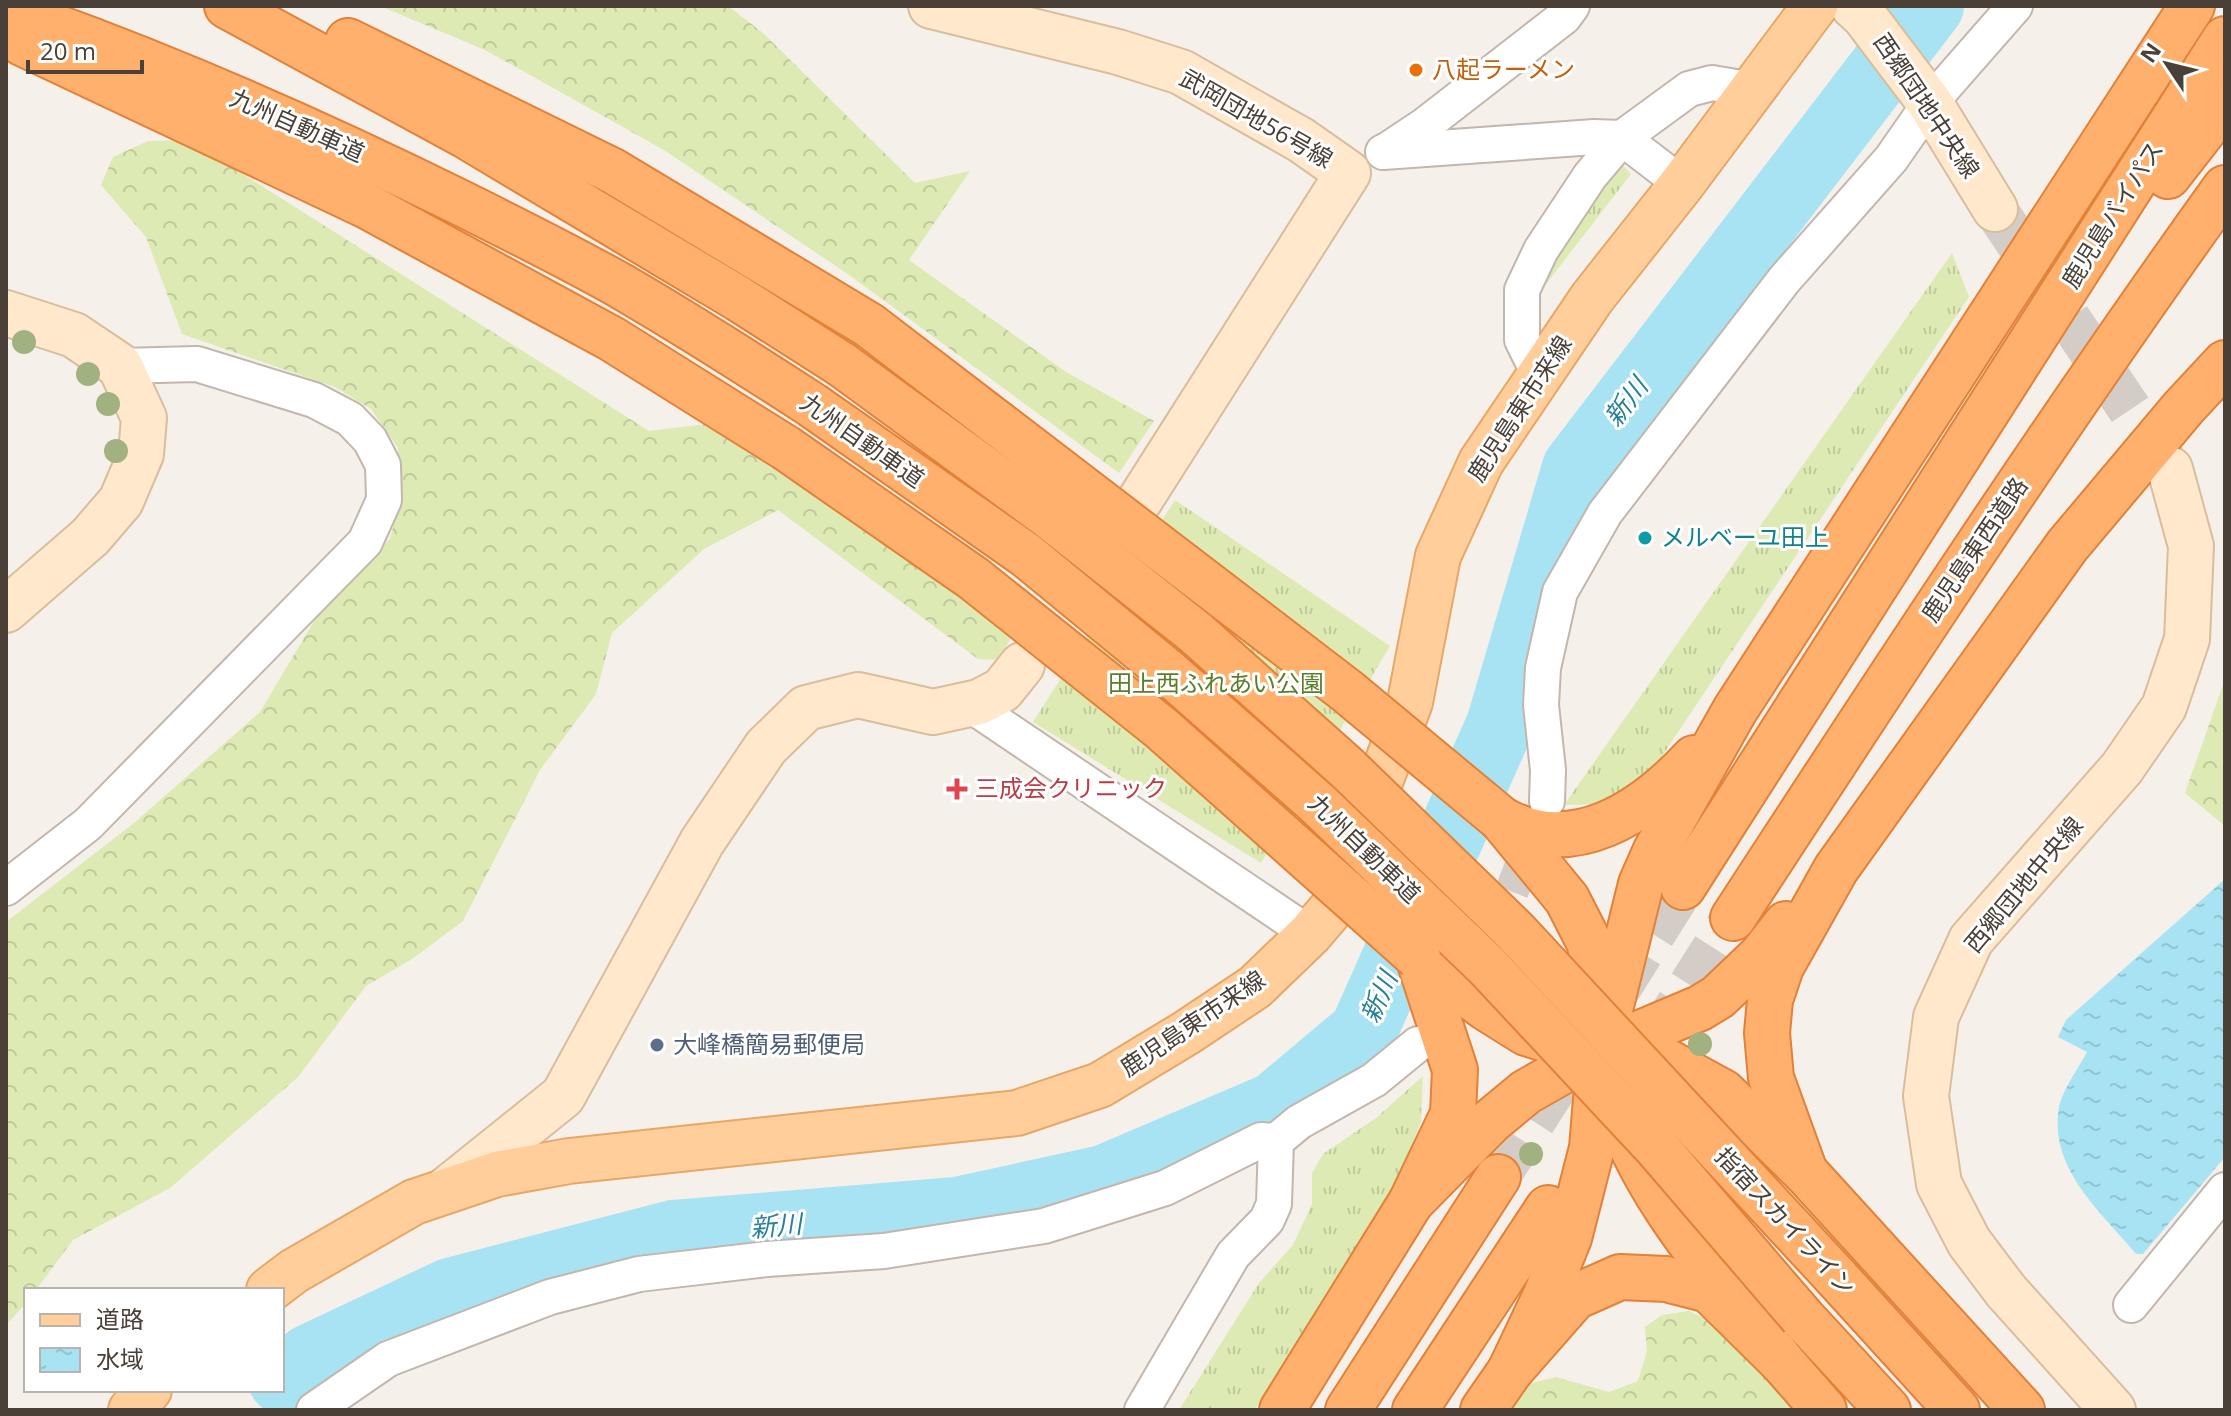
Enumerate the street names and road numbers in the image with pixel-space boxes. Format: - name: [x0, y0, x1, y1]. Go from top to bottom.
- street label: 西郷団地中央線: [1867, 26, 1988, 184]
- street label: 武岡団地56号線: [1174, 61, 1339, 175]
- street label: 九州自動車道: [225, 80, 370, 169]
- street label: 鹿児島バイパス: [2053, 134, 2170, 294]
- street label: 鹿児島東市来線: [1459, 329, 1578, 488]
- street label: 九州自動車道: [794, 385, 931, 495]
- street label: 鹿児島東西道路: [1913, 470, 2034, 628]
- street label: 九州自動車道: [1302, 786, 1428, 910]
- street label: 西郷団地中央線: [1956, 809, 2089, 959]
- street label: 鹿児島東市来線: [1113, 962, 1271, 1083]
- street label: 指宿スカイライン: [1709, 1140, 1864, 1302]

